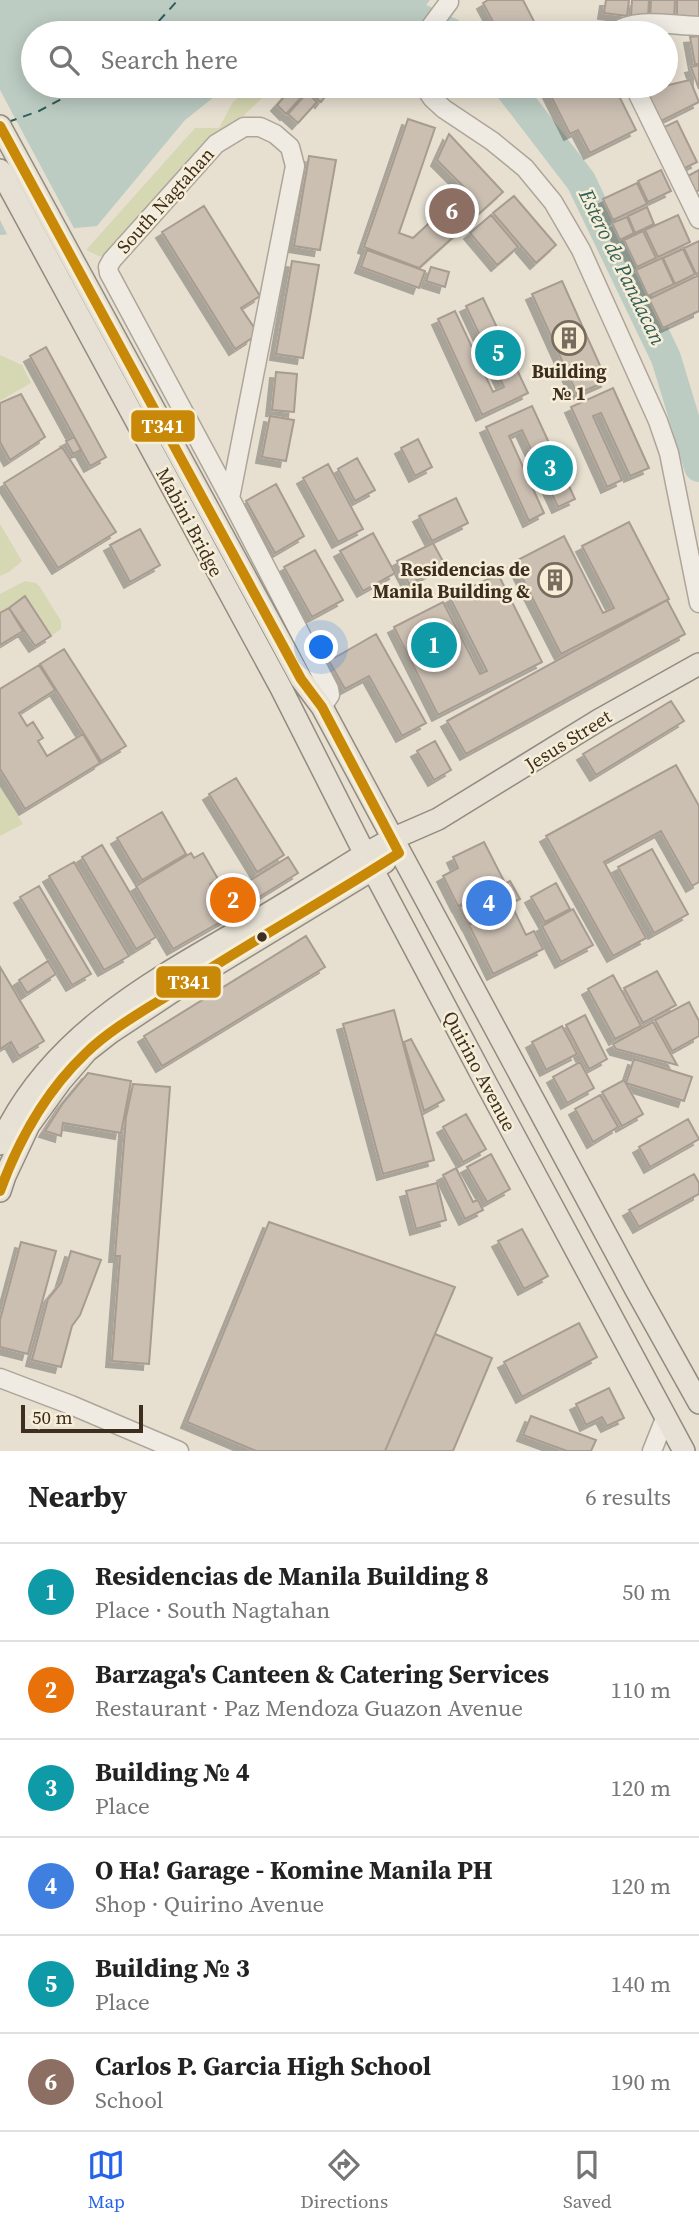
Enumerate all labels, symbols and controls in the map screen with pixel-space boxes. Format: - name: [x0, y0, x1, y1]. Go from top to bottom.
- search box: [21, 21, 678, 98]
- icon: search: [45, 41, 83, 79]
- text: Search here: [101, 42, 238, 78]
- street label: South Nagtahan: [110, 141, 220, 259]
- water label: Estero de Pandacan: [572, 183, 673, 350]
- pin: 6: [429, 185, 475, 237]
- building icon: Building № 1: [550, 319, 588, 357]
- pin: 5: [475, 327, 521, 379]
- place label: Building № 1: [531, 358, 607, 406]
- line badge: T341: [130, 409, 196, 443]
- text: T341: [142, 413, 184, 439]
- pin: 3: [527, 442, 573, 494]
- street label: Mabini Bridge: [150, 463, 230, 581]
- place label: Residencias de Manila Building &: [373, 556, 530, 604]
- building icon: Residencias de Manila Building &: [536, 561, 574, 599]
- pin: 1: [411, 619, 457, 671]
- your location: [304, 630, 338, 664]
- street label: Jesus Street: [519, 703, 617, 777]
- pin: 2: [210, 874, 256, 926]
- pin: 4: [466, 877, 512, 929]
- unlabelled marker: [255, 930, 269, 944]
- line badge: T341: [155, 965, 222, 999]
- text: T341: [168, 969, 210, 995]
- street label: Quirino Avenue: [437, 1006, 523, 1136]
- scale bar: [21, 1402, 144, 1434]
- text: 50 m: [32, 1404, 73, 1430]
- text: Nearby: [28, 1476, 127, 1517]
- text: 6 results: [585, 1481, 671, 1513]
- text: Residencias de Manila Building 8: [95, 1558, 489, 1594]
- text: 1: [45, 1576, 57, 1608]
- text: 50 m: [622, 1576, 671, 1608]
- text: Place · South Nagtahan: [95, 1594, 330, 1626]
- text: Barzaga's Canteen & Catering Services: [95, 1656, 549, 1692]
- text: 2: [45, 1674, 57, 1706]
- text: 110 m: [610, 1674, 671, 1706]
- text: Restaurant · Paz Mendoza Guazon Avenue: [95, 1692, 523, 1724]
- text: Building № 4: [95, 1754, 250, 1790]
- text: 3: [45, 1772, 57, 1804]
- text: 120 m: [610, 1772, 671, 1804]
- text: Place: [95, 1790, 150, 1822]
- text: O Ha! Garage - Komine Manila PH: [95, 1852, 493, 1888]
- text: 4: [45, 1870, 57, 1902]
- text: 120 m: [610, 1870, 671, 1902]
- text: Shop · Quirino Avenue: [95, 1888, 324, 1920]
- text: Building № 3: [95, 1950, 250, 1986]
- text: 5: [45, 1968, 57, 2000]
- text: 140 m: [610, 1968, 671, 2000]
- text: Place: [95, 1986, 150, 2018]
- text: Carlos P. Garcia High School: [95, 2048, 431, 2084]
- text: 6: [45, 2066, 57, 2098]
- text: 190 m: [610, 2066, 671, 2098]
- text: School: [95, 2084, 163, 2116]
- tab: Map: [87, 2146, 125, 2214]
- tab: Directions: [300, 2146, 388, 2214]
- tab: Saved: [563, 2146, 612, 2214]

